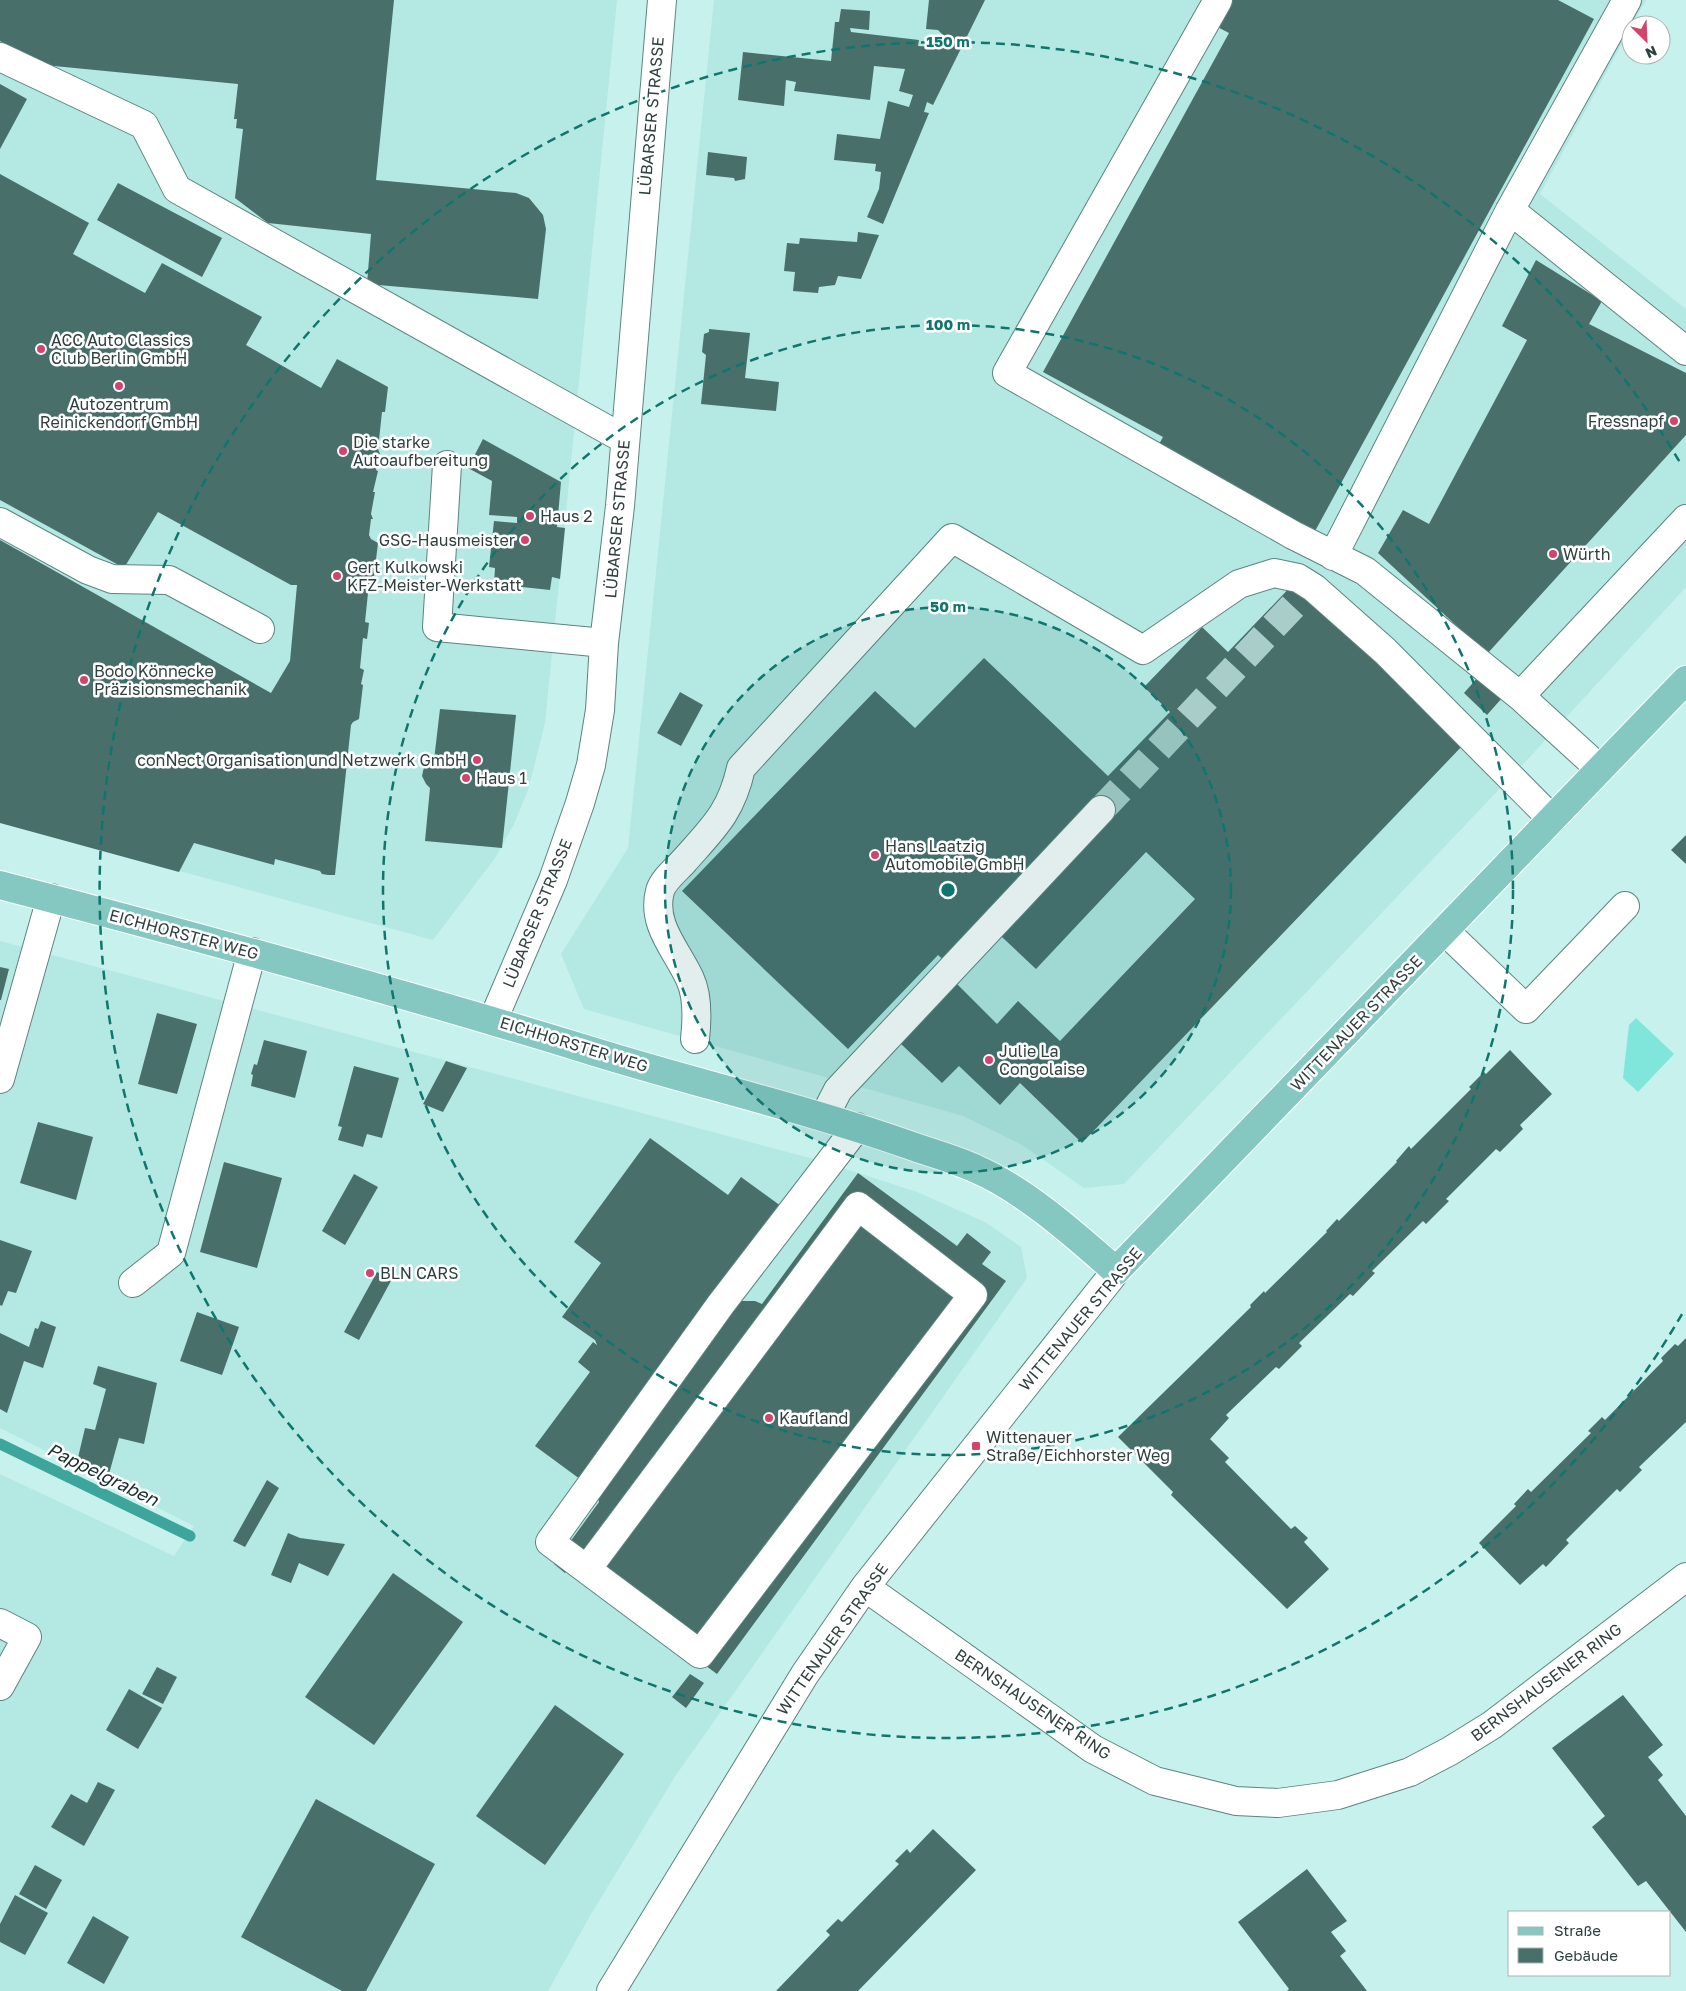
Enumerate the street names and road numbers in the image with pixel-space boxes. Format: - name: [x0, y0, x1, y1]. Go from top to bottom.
- street label: LÜBARSER STRASSE: [634, 36, 668, 196]
- street label: LÜBARSER STRASSE: [600, 439, 634, 599]
- street label: LÜBARSER STRASSE: [498, 836, 576, 990]
- street label: EICHHORSTER WEG: [107, 904, 261, 964]
- street label: WITTENAUER STRASSE: [1286, 951, 1426, 1095]
- street label: EICHHORSTER WEG: [498, 1012, 650, 1076]
- street label: WITTENAUER STRASSE: [1014, 1243, 1146, 1395]
- street label: WITTENAUER STRASSE: [772, 1559, 892, 1719]
- street label: BERNSHAUSENER RING: [1467, 1619, 1625, 1745]
- street label: BERNSHAUSENER RING: [951, 1644, 1115, 1764]

